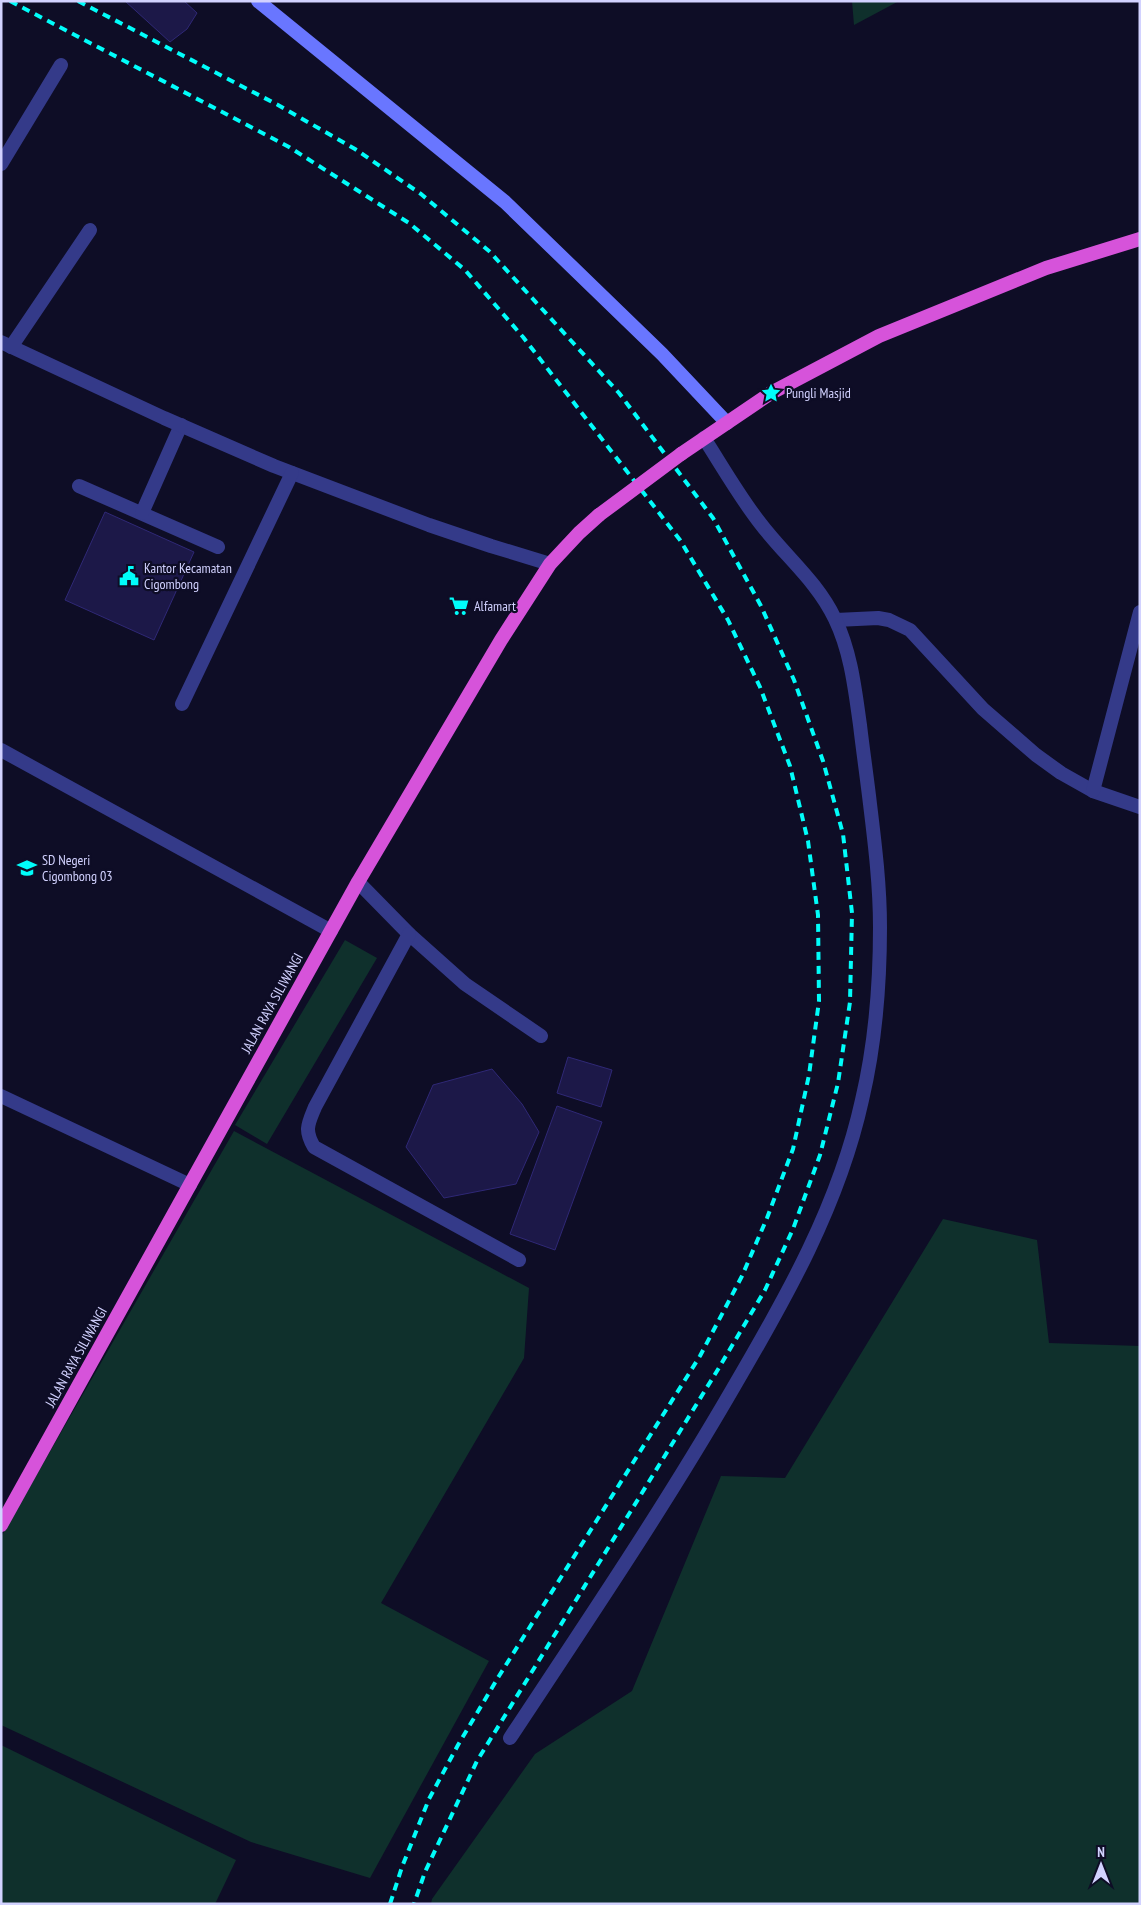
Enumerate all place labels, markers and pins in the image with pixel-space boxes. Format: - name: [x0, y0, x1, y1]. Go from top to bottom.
- place icon: Pungli Masjid: [760, 382, 782, 404]
- place label: Pungli Masjid: [786, 384, 851, 402]
- place label: Kantor Kecamatan Cigombong: [144, 559, 232, 593]
- public building icon: Kantor Kecamatan Cigombong: [118, 565, 140, 587]
- supermarket icon: Alfamart: [448, 595, 470, 617]
- place label: Alfamart: [474, 597, 516, 615]
- place label: SD Negeri Cigombong 03: [42, 851, 113, 885]
- school or university icon: SD Negeri Cigombong 03: [16, 857, 38, 879]

